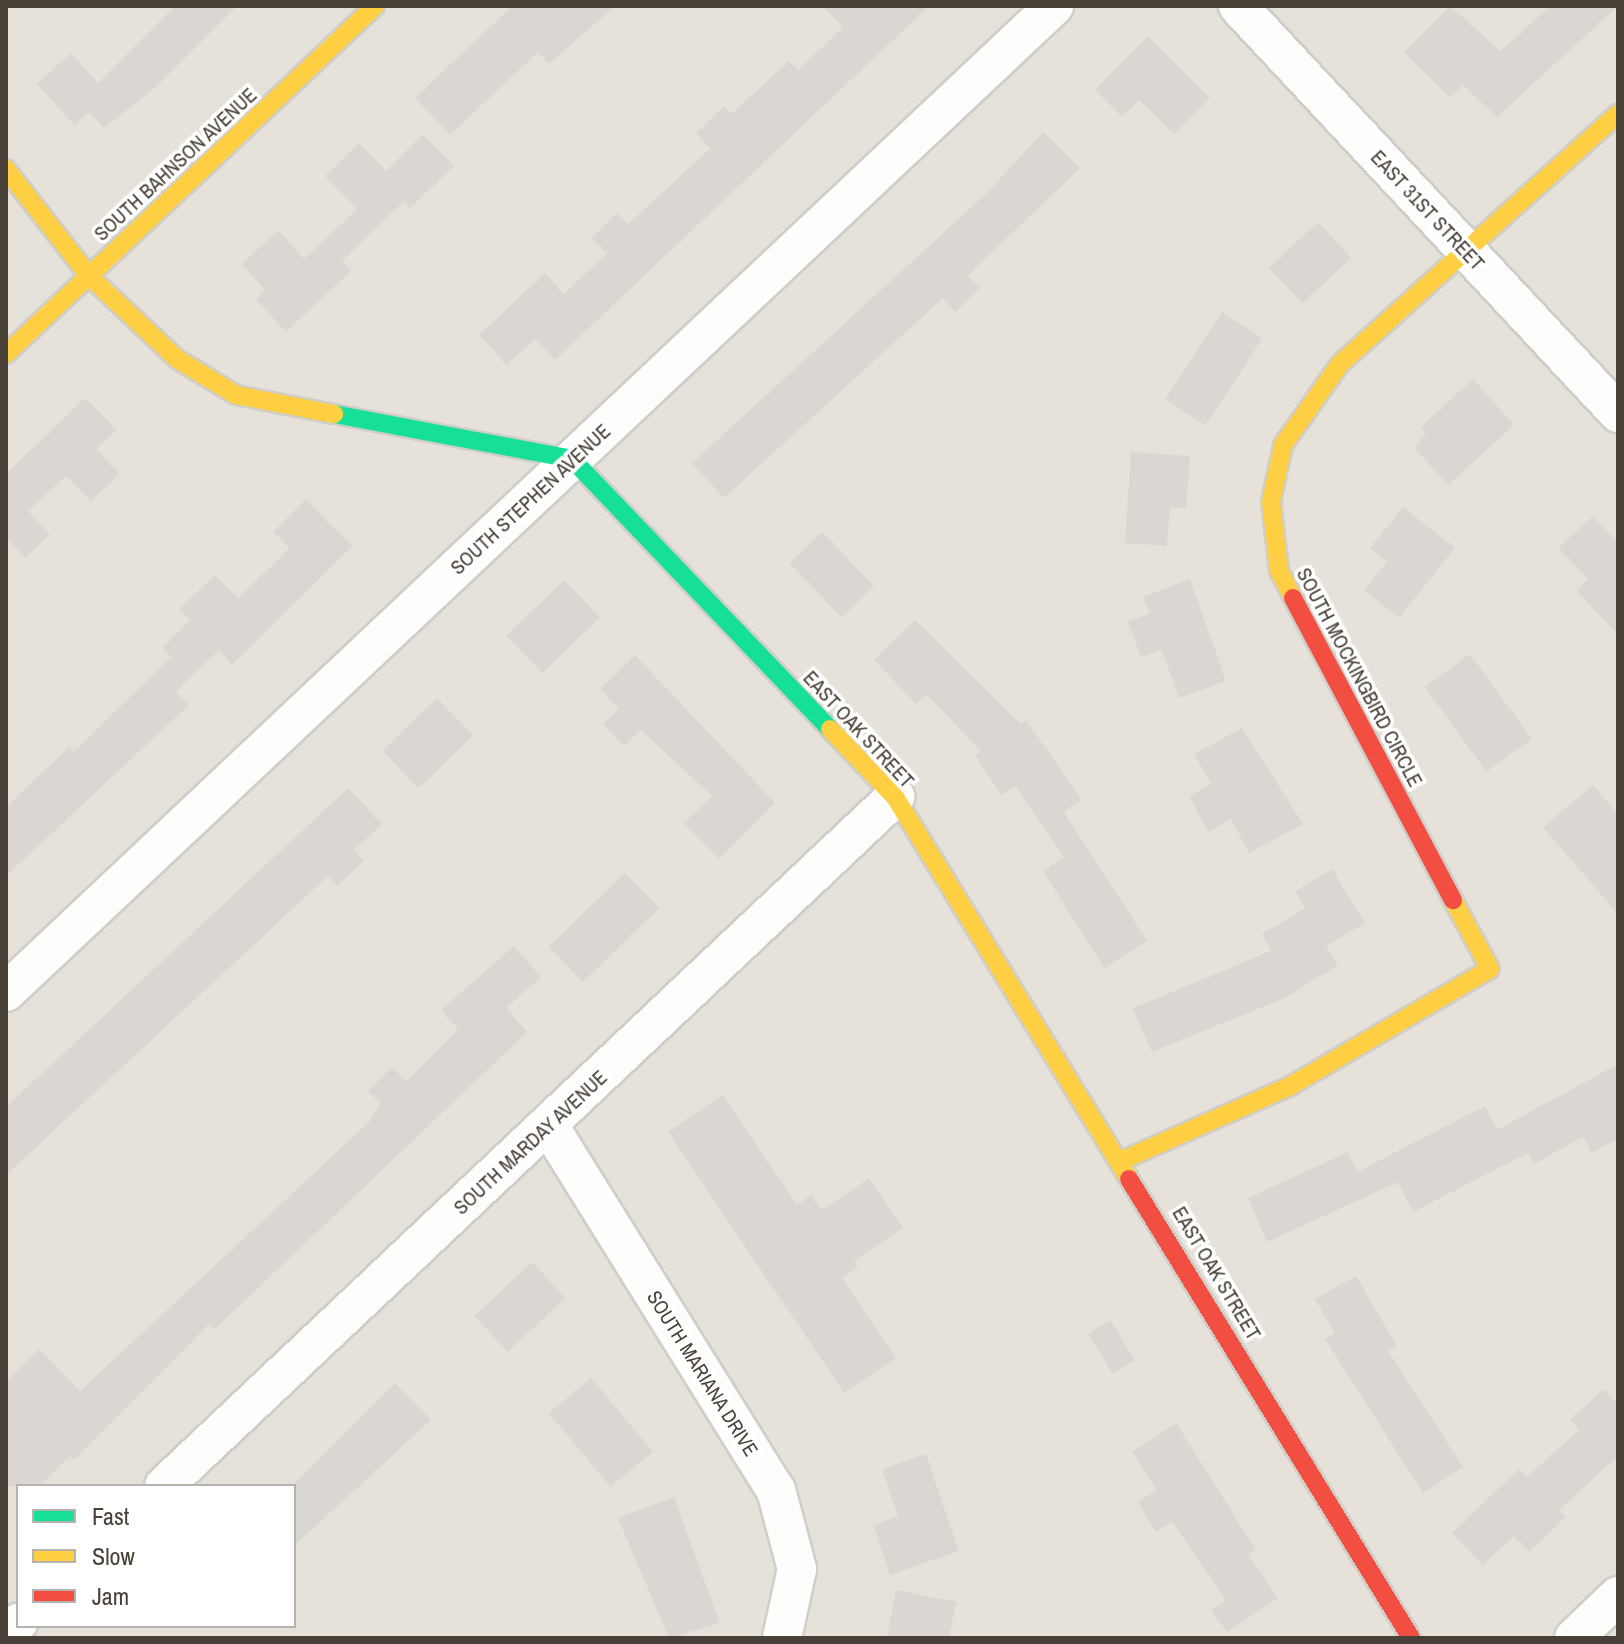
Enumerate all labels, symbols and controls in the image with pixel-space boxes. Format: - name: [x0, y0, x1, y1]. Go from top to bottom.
- street label: SOUTH BAHNSON AVENUE: [89, 82, 261, 246]
- street label: EAST 31ST STREET: [1366, 145, 1490, 275]
- street label: SOUTH STEPHEN AVENUE: [445, 419, 615, 579]
- street label: SOUTH MOCKINGBIRD CIRCLE: [1292, 564, 1428, 790]
- street label: EAST OAK STREET: [799, 665, 919, 793]
- street label: SOUTH MARDAY AVENUE: [448, 1064, 612, 1220]
- street label: EAST OAK STREET: [1168, 1202, 1266, 1344]
- street label: SOUTH MARIANA DRIVE: [642, 1285, 764, 1461]
- legend: [16, 1484, 296, 1628]
- text: Fast: [92, 1500, 129, 1532]
- text: Slow: [92, 1540, 135, 1572]
- text: Jam: [92, 1580, 129, 1612]

